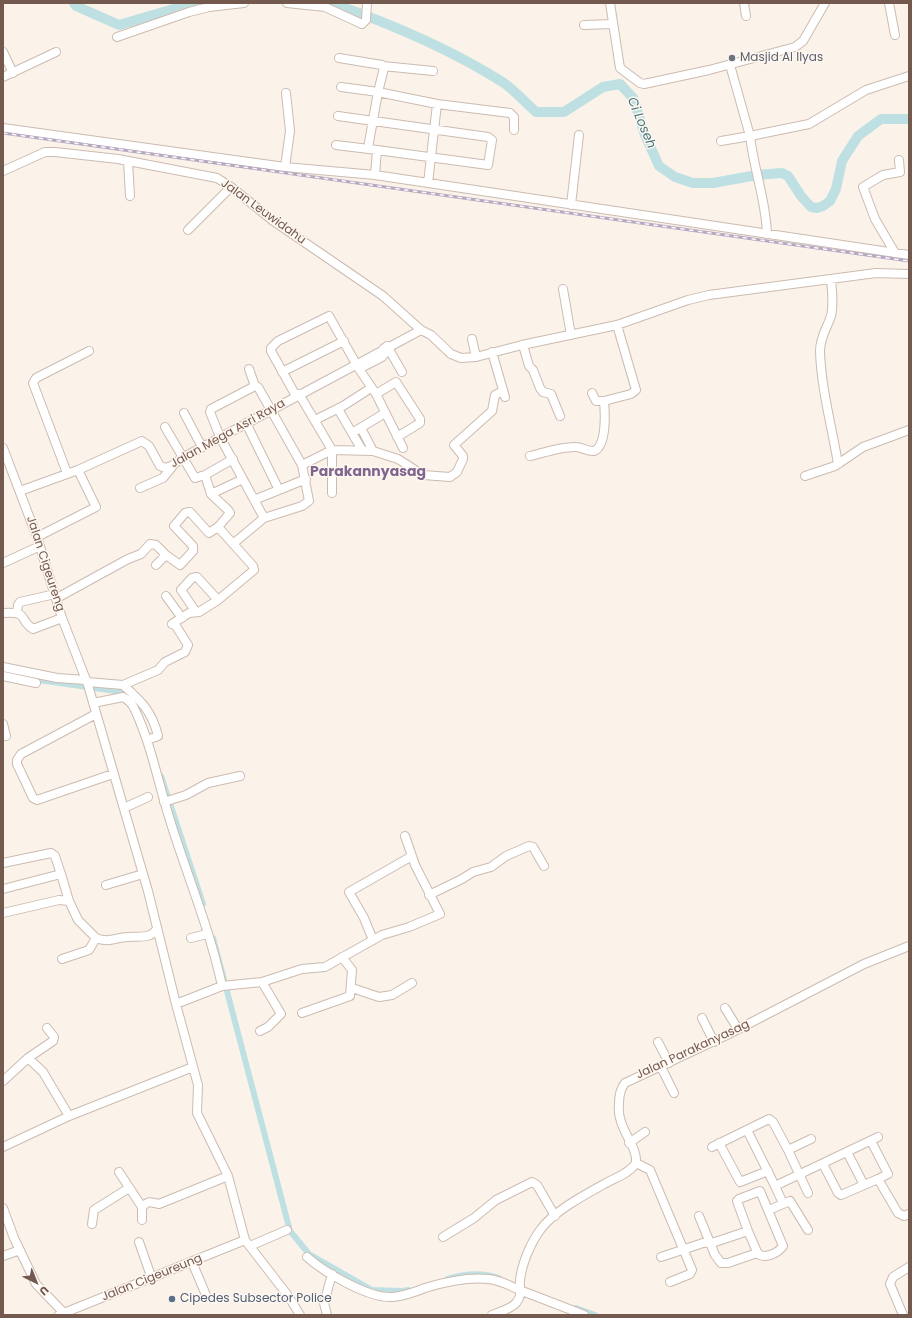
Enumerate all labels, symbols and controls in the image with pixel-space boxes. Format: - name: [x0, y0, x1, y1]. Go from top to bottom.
- place label: Masjid Al Ilyas: [740, 51, 823, 65]
- marker: Masjid Al Ilyas: [727, 53, 737, 63]
- water label: Ci Loseh: [623, 95, 659, 151]
- street label: Jalan Leuwidahu: [218, 176, 308, 248]
- street label: Jalan Mega Asri Raya: [168, 396, 288, 472]
- district label: Parakannyasag: [310, 464, 426, 480]
- street label: Jalan Cigeureng: [23, 514, 67, 614]
- street label: Jalan Parakanyasag: [634, 1017, 752, 1083]
- street label: Jalan Cigeureung: [100, 1251, 204, 1305]
- north arrow: [16, 1262, 56, 1302]
- text: U: [36, 1282, 52, 1299]
- place label: Cipedes Subsector Police: [180, 1292, 332, 1306]
- marker: Cipedes Subsector Police: [167, 1294, 177, 1304]

